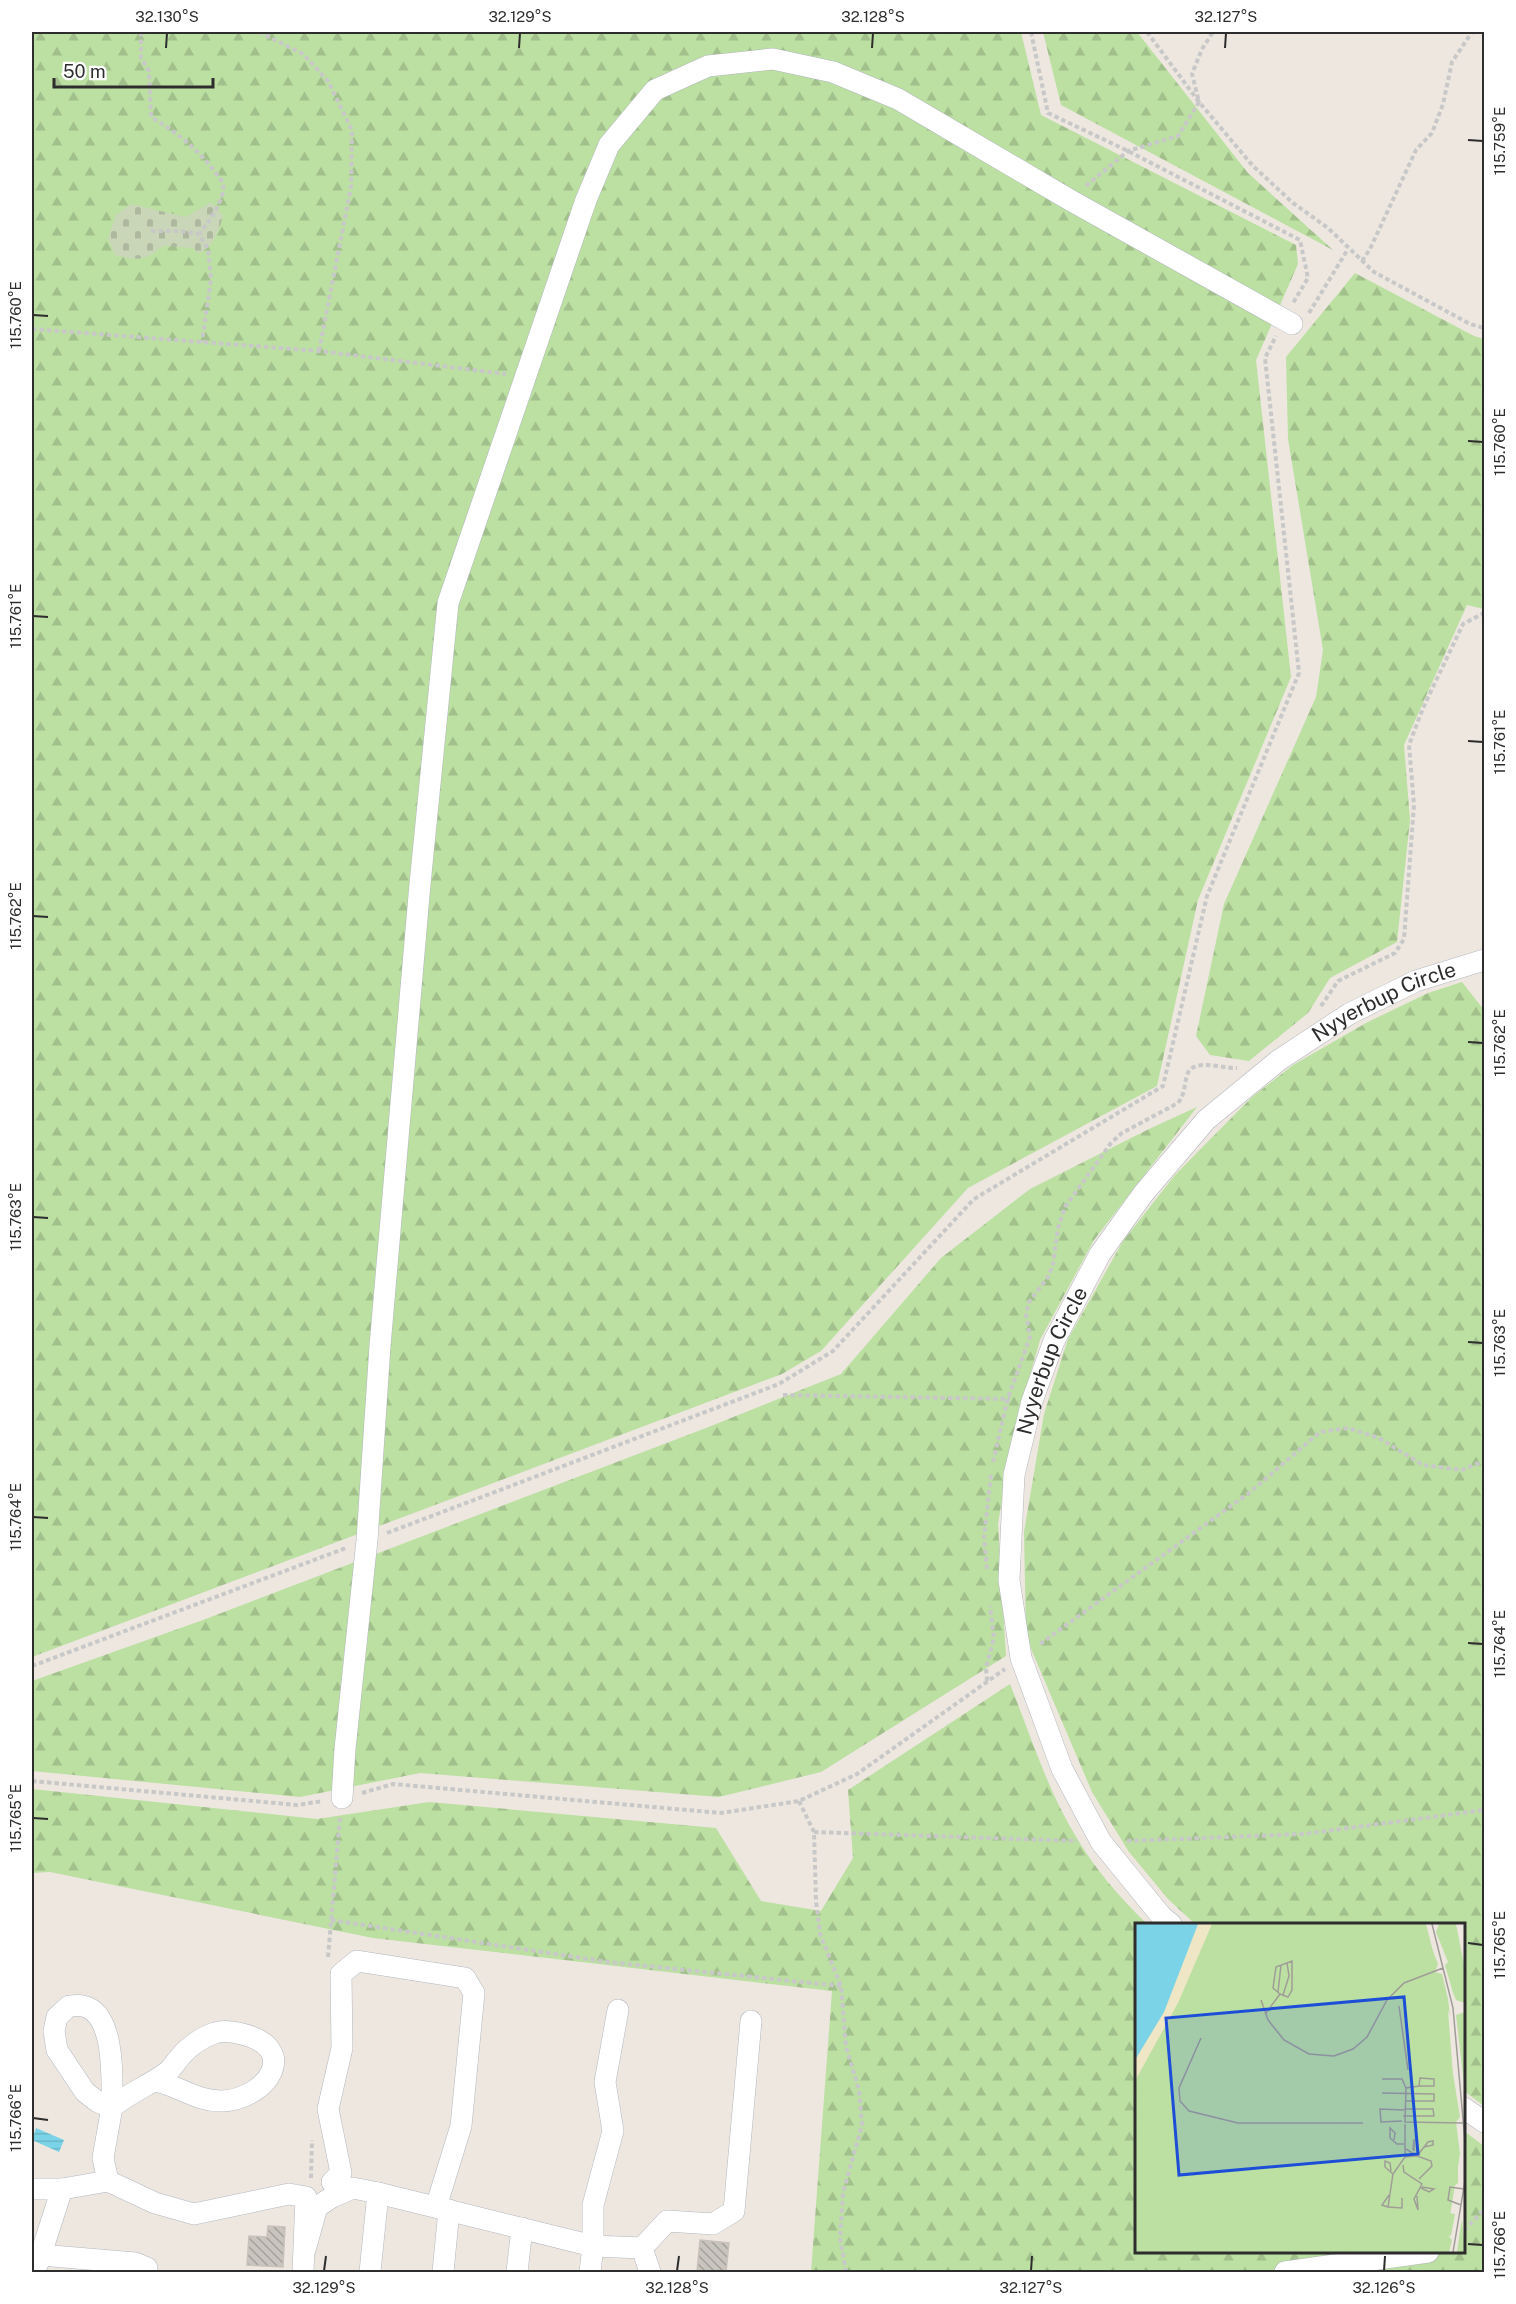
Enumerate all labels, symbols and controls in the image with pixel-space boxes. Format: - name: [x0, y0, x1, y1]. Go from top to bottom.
- text: 32.130°S: [135, 8, 199, 25]
- text: 32.129°S: [488, 8, 552, 25]
- text: 32.128°S: [841, 8, 905, 25]
- text: 32.127°S: [1195, 8, 1257, 25]
- scale bar: [54, 51, 213, 89]
- text: 50 m: [63, 61, 106, 82]
- text: 115.759°E: [1491, 107, 1508, 175]
- text: 115.760°E: [7, 281, 24, 349]
- text: 115.760°E: [1491, 408, 1508, 476]
- text: 115.761°E: [7, 584, 24, 648]
- text: 115.761°E: [1491, 710, 1508, 774]
- text: 115.762°E: [7, 882, 24, 950]
- street label: Nyyerbup Circle: [1307, 956, 1459, 1047]
- text: 115.762°E: [1491, 1009, 1508, 1077]
- text: 115.763°E: [7, 1183, 24, 1251]
- street label: Nyyerbup Circle: [1011, 1282, 1092, 1437]
- text: 115.763°E: [1491, 1309, 1508, 1377]
- text: 115.764°E: [7, 1483, 24, 1551]
- text: 115.764°E: [1491, 1610, 1508, 1678]
- text: 115.765°E: [7, 1784, 24, 1852]
- text: 115.765°E: [1491, 1911, 1508, 1979]
- inset map: [1135, 1923, 1465, 2253]
- text: 115.766°E: [7, 2084, 24, 2152]
- text: 115.766°E: [1491, 2211, 1508, 2279]
- text: 32.129°S: [292, 2279, 356, 2296]
- text: 32.128°S: [645, 2279, 709, 2296]
- text: 32.127°S: [1000, 2279, 1062, 2296]
- text: 32.126°S: [1352, 2279, 1416, 2296]

